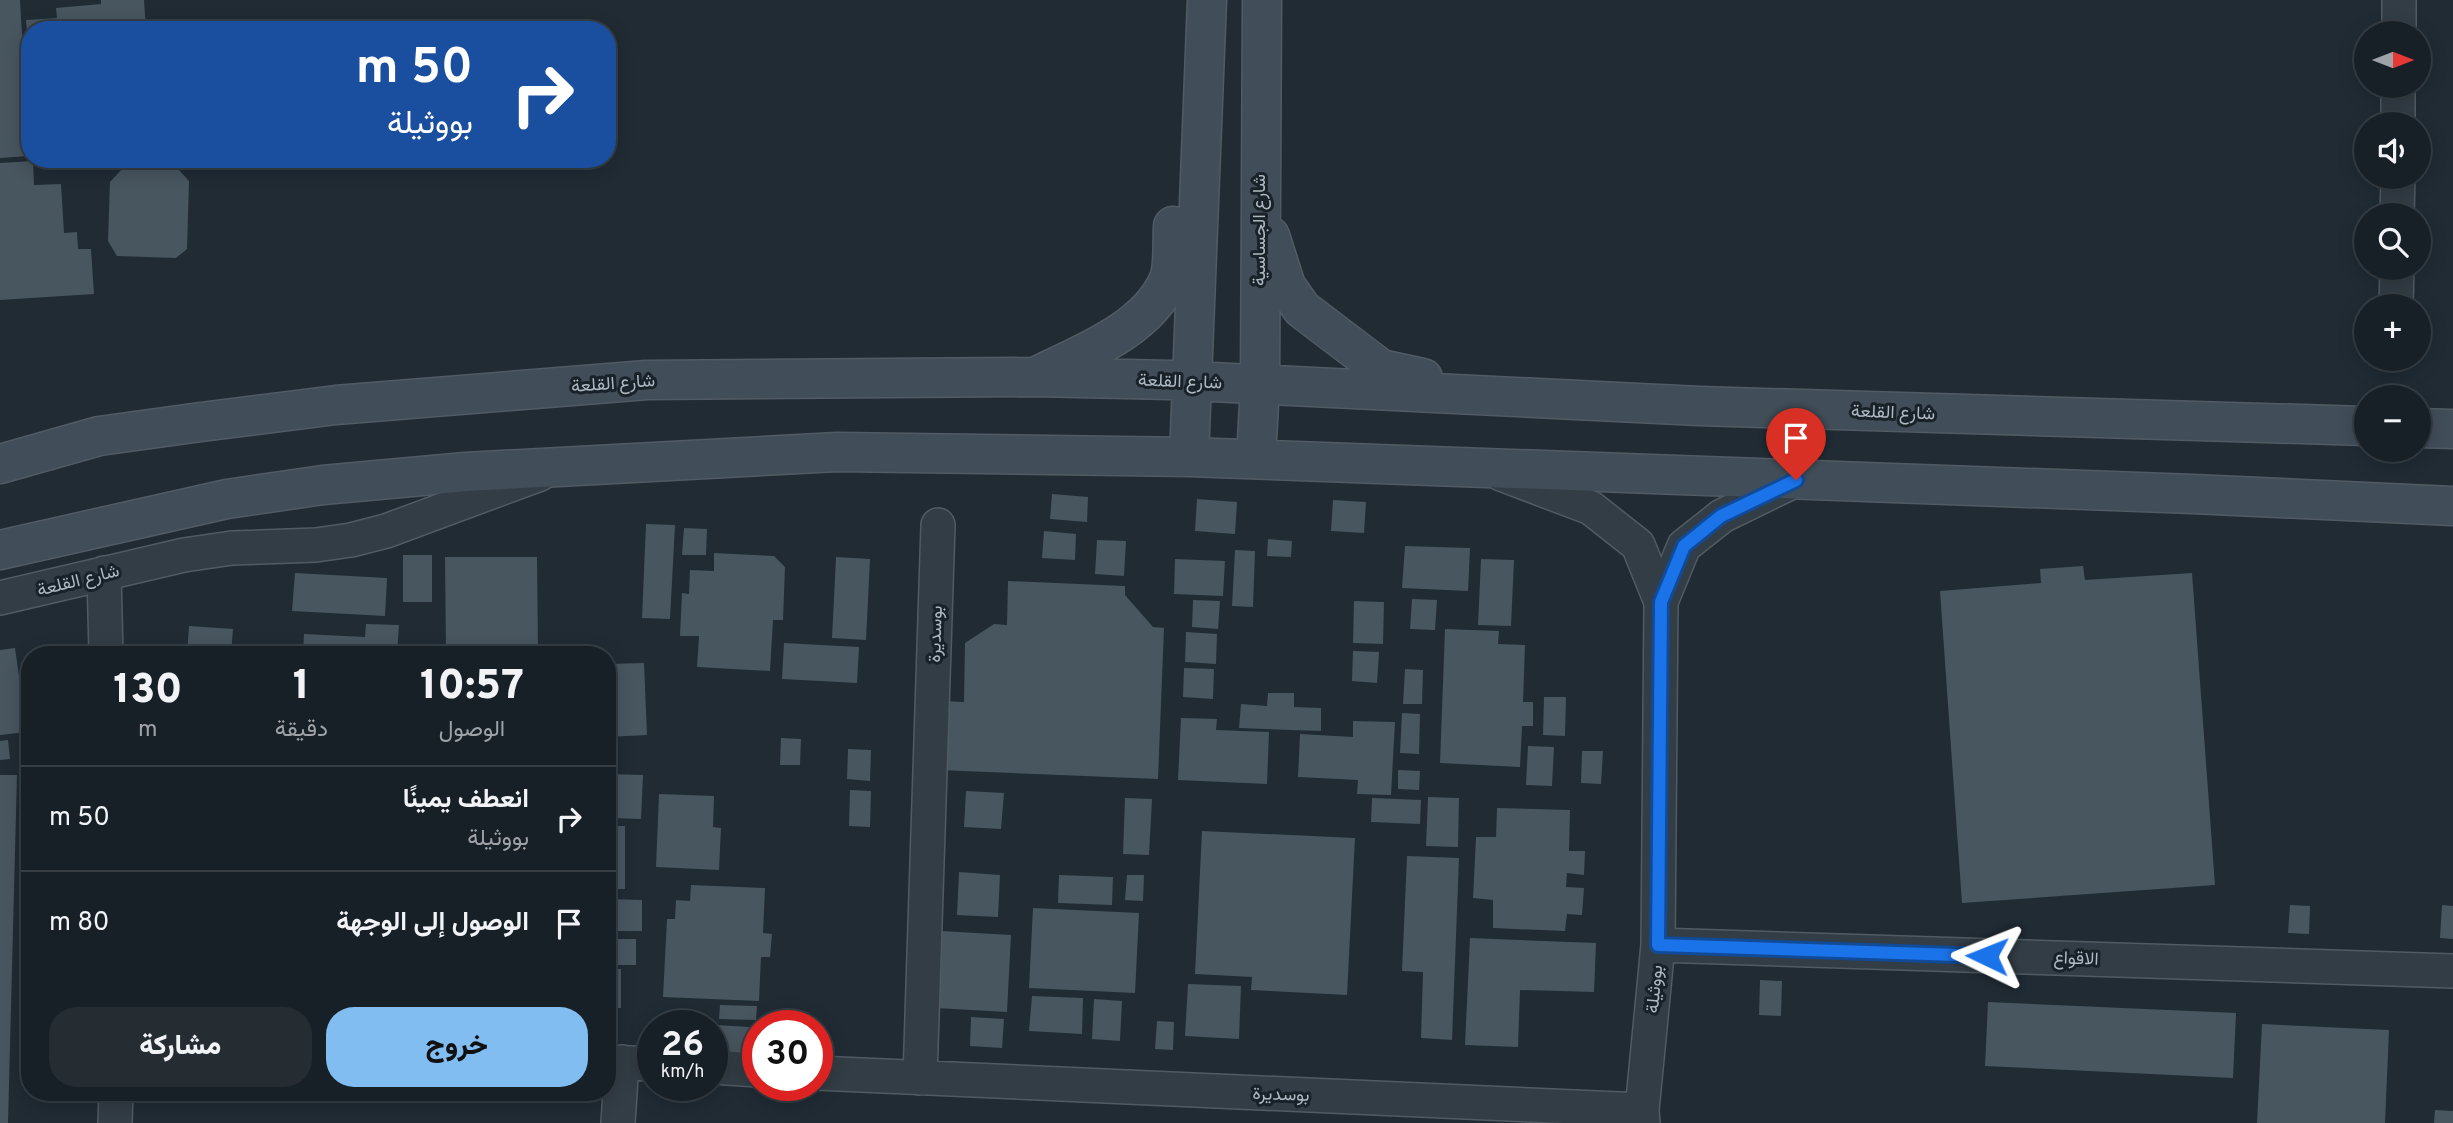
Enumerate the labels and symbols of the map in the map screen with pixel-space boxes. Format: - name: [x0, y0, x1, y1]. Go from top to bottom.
- north arrow: [2354, 21, 2431, 98]
- street label: شارع الجساسية: [1249, 174, 1272, 286]
- street label: شارع القلعة: [570, 370, 656, 399]
- street label: شارع القلعة: [1138, 370, 1222, 395]
- street label: شارع القلعة: [1851, 401, 1935, 426]
- pin: [1766, 408, 1826, 480]
- street label: شارع القلعة: [35, 560, 122, 603]
- street label: بوسديرة: [924, 605, 949, 663]
- position arrow: [1950, 919, 2024, 993]
- street label: الاقواع: [2053, 947, 2099, 972]
- street label: بووثيلة: [1642, 964, 1669, 1014]
- speed limit sign: 30: [742, 1010, 833, 1101]
- street label: بوسديرة: [1252, 1083, 1310, 1108]

